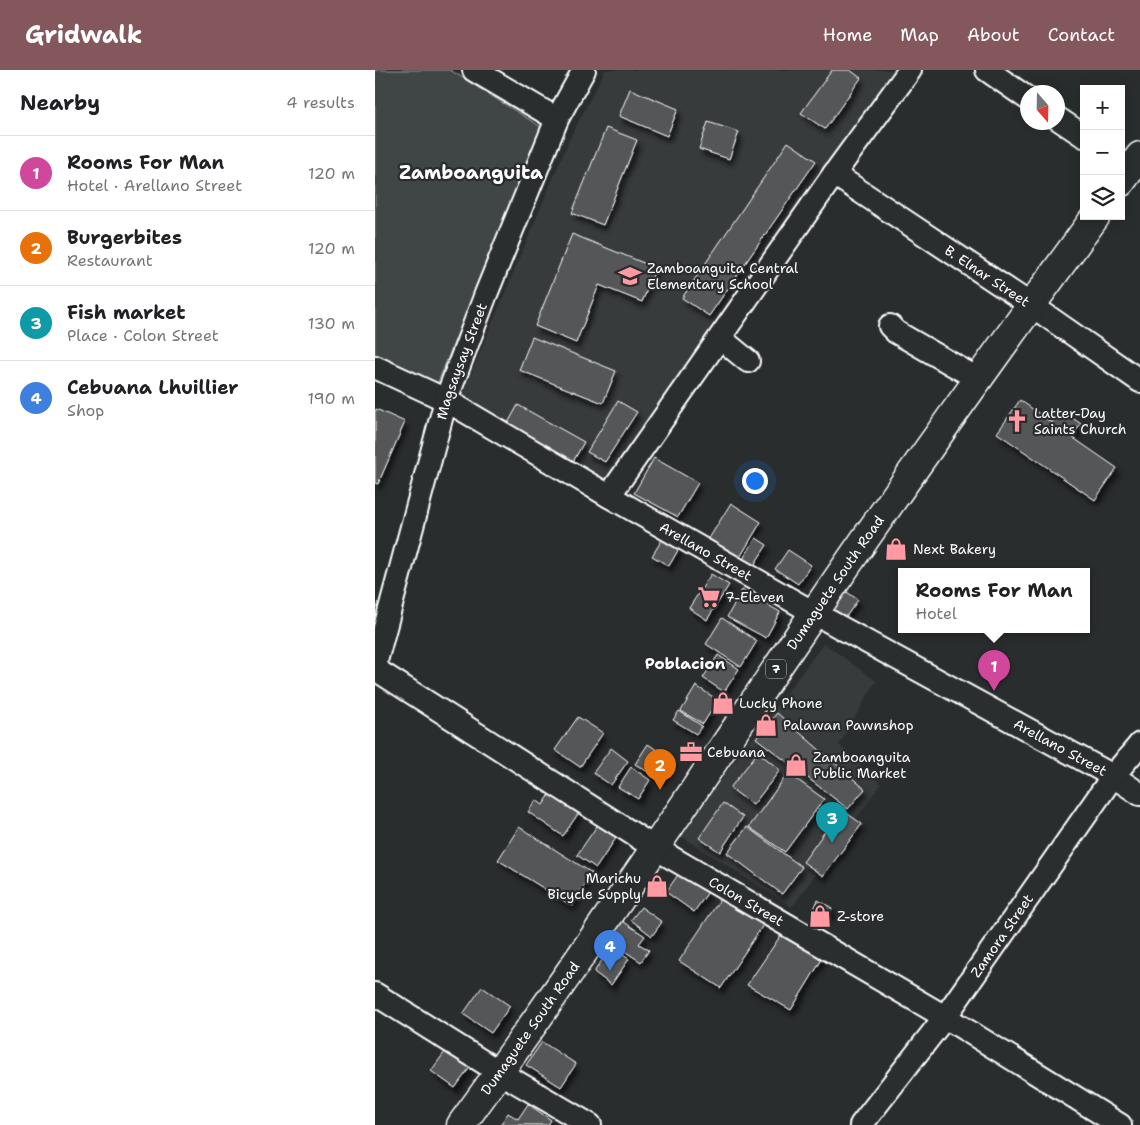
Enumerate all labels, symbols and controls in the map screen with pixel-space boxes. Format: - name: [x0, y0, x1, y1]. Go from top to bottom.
- text: Gridwalk: [25, 19, 142, 51]
- text: Home: [823, 23, 872, 47]
- text: Map: [900, 23, 939, 47]
- text: About: [967, 23, 1020, 47]
- text: Contact: [1048, 23, 1115, 47]
- north arrow: [1020, 85, 1065, 130]
- map controls: [1080, 85, 1125, 220]
- button: +: [1080, 85, 1125, 130]
- text: Nearby: [20, 89, 100, 117]
- text: 4 results: [286, 92, 355, 113]
- button: −: [1080, 130, 1125, 175]
- text: Rooms For Man: [67, 150, 224, 175]
- district label: Zamboanguita: [399, 160, 543, 185]
- text: 1: [32, 163, 40, 184]
- text: 120 m: [308, 163, 355, 184]
- text: Hotel · Arellano Street: [67, 175, 242, 196]
- button: layers: [1080, 175, 1125, 220]
- text: Burgerbites: [67, 225, 182, 250]
- text: 2: [30, 238, 42, 259]
- text: 120 m: [308, 238, 355, 259]
- street label: B. Elnar Street: [941, 241, 1033, 311]
- text: Restaurant: [67, 250, 153, 271]
- place label: Zamboanguita Central Elementary School: [647, 259, 799, 293]
- school or university icon: Zamboanguita Central Elementary School: [617, 263, 643, 289]
- text: Fish market: [67, 300, 185, 325]
- street label: Magsaysay Street: [432, 300, 491, 421]
- text: 3: [30, 313, 42, 334]
- text: 130 m: [308, 313, 355, 334]
- text: Place · Colon Street: [67, 325, 219, 346]
- text: Cebuana Lhuillier: [67, 375, 238, 400]
- text: 4: [30, 388, 42, 409]
- text: 190 m: [308, 388, 355, 409]
- text: Shop: [67, 400, 104, 421]
- place label: Latter-Day Saints Church: [1034, 404, 1127, 438]
- church icon: Latter-Day Saints Church: [1004, 408, 1030, 434]
- your location: [742, 468, 768, 494]
- street label: Dumaguete South Road: [783, 512, 888, 653]
- street label: Arellano Street: [656, 518, 755, 585]
- shop icon: Next Bakery: [883, 536, 909, 562]
- place label: Next Bakery: [913, 540, 996, 558]
- popup: [898, 568, 1090, 633]
- text: Rooms For Man: [915, 578, 1073, 603]
- supermarket icon: 7-Eleven: [696, 584, 722, 610]
- place label: 7-Eleven: [725, 588, 784, 606]
- text: Hotel: [915, 603, 957, 624]
- pin: 1: [978, 650, 1010, 691]
- district label: Poblacion: [645, 653, 726, 674]
- road number: 7: [766, 660, 786, 678]
- shop icon: Lucky Phone: [710, 690, 736, 716]
- place label: Lucky Phone: [739, 694, 823, 712]
- shop icon: Palawan Pawnshop: [753, 712, 779, 738]
- street label: Arellano Street: [1010, 715, 1110, 780]
- place label: Palawan Pawnshop: [783, 716, 914, 734]
- office icon: Cebuana: [678, 739, 704, 765]
- place label: Cebuana: [707, 743, 766, 761]
- place label: Zamboanguita Public Market: [813, 748, 911, 782]
- pin: 2: [644, 749, 676, 790]
- shop icon: Zamboanguita Public Market: [783, 752, 809, 778]
- pin: 3: [816, 802, 848, 843]
- place label: Marichu Bicycle Supply: [548, 869, 641, 903]
- street label: Colon Street: [706, 872, 787, 930]
- shop icon: Marichu Bicycle Supply: [644, 873, 670, 899]
- street label: Zamora Street: [966, 890, 1037, 981]
- shop icon: Z-store: [807, 903, 833, 929]
- place label: Z-store: [837, 907, 884, 925]
- pin: 4: [594, 930, 626, 971]
- street label: Dumaguete South Road: [477, 958, 583, 1098]

